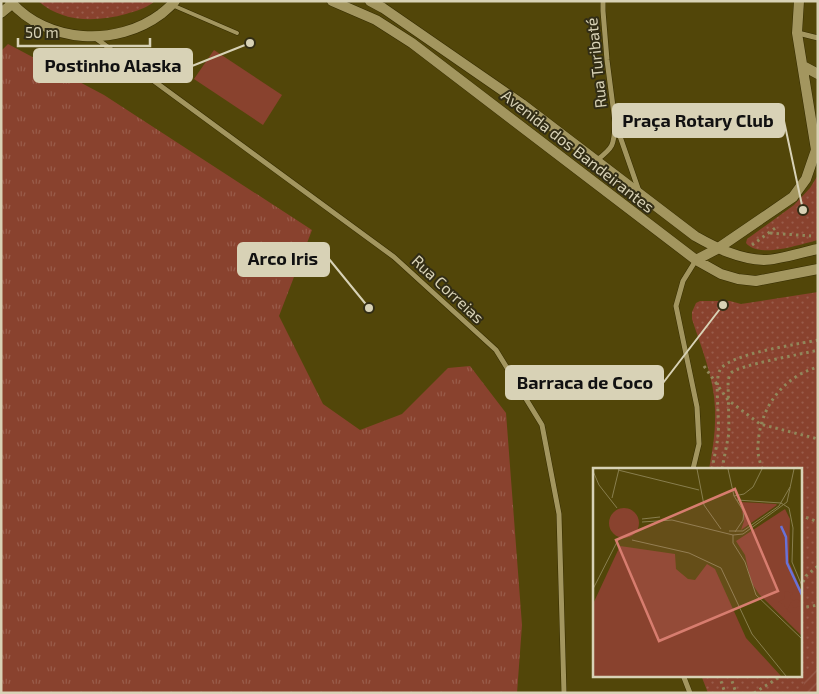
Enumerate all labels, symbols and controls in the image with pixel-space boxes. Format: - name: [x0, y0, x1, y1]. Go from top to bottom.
- scale bar: [18, 15, 150, 47]
- street label: Rua Turibaté: [581, 17, 610, 109]
- text: 50 m: [25, 23, 59, 41]
- callout: Postinho Alaska: [34, 49, 192, 82]
- text: Postinho Alaska: [44, 54, 182, 76]
- street label: Avenida dos Bandeirantes: [498, 85, 658, 216]
- callout: Praça Rotary Club: [613, 104, 784, 137]
- text: Praça Rotary Club: [622, 109, 774, 132]
- callout: Arco Iris: [238, 243, 329, 276]
- text: Arco Iris: [248, 247, 318, 269]
- street label: Rua Correias: [408, 250, 488, 327]
- callout: Barraca de Coco: [506, 366, 663, 399]
- text: Barraca de Coco: [517, 371, 653, 393]
- inset map: [593, 468, 802, 676]

